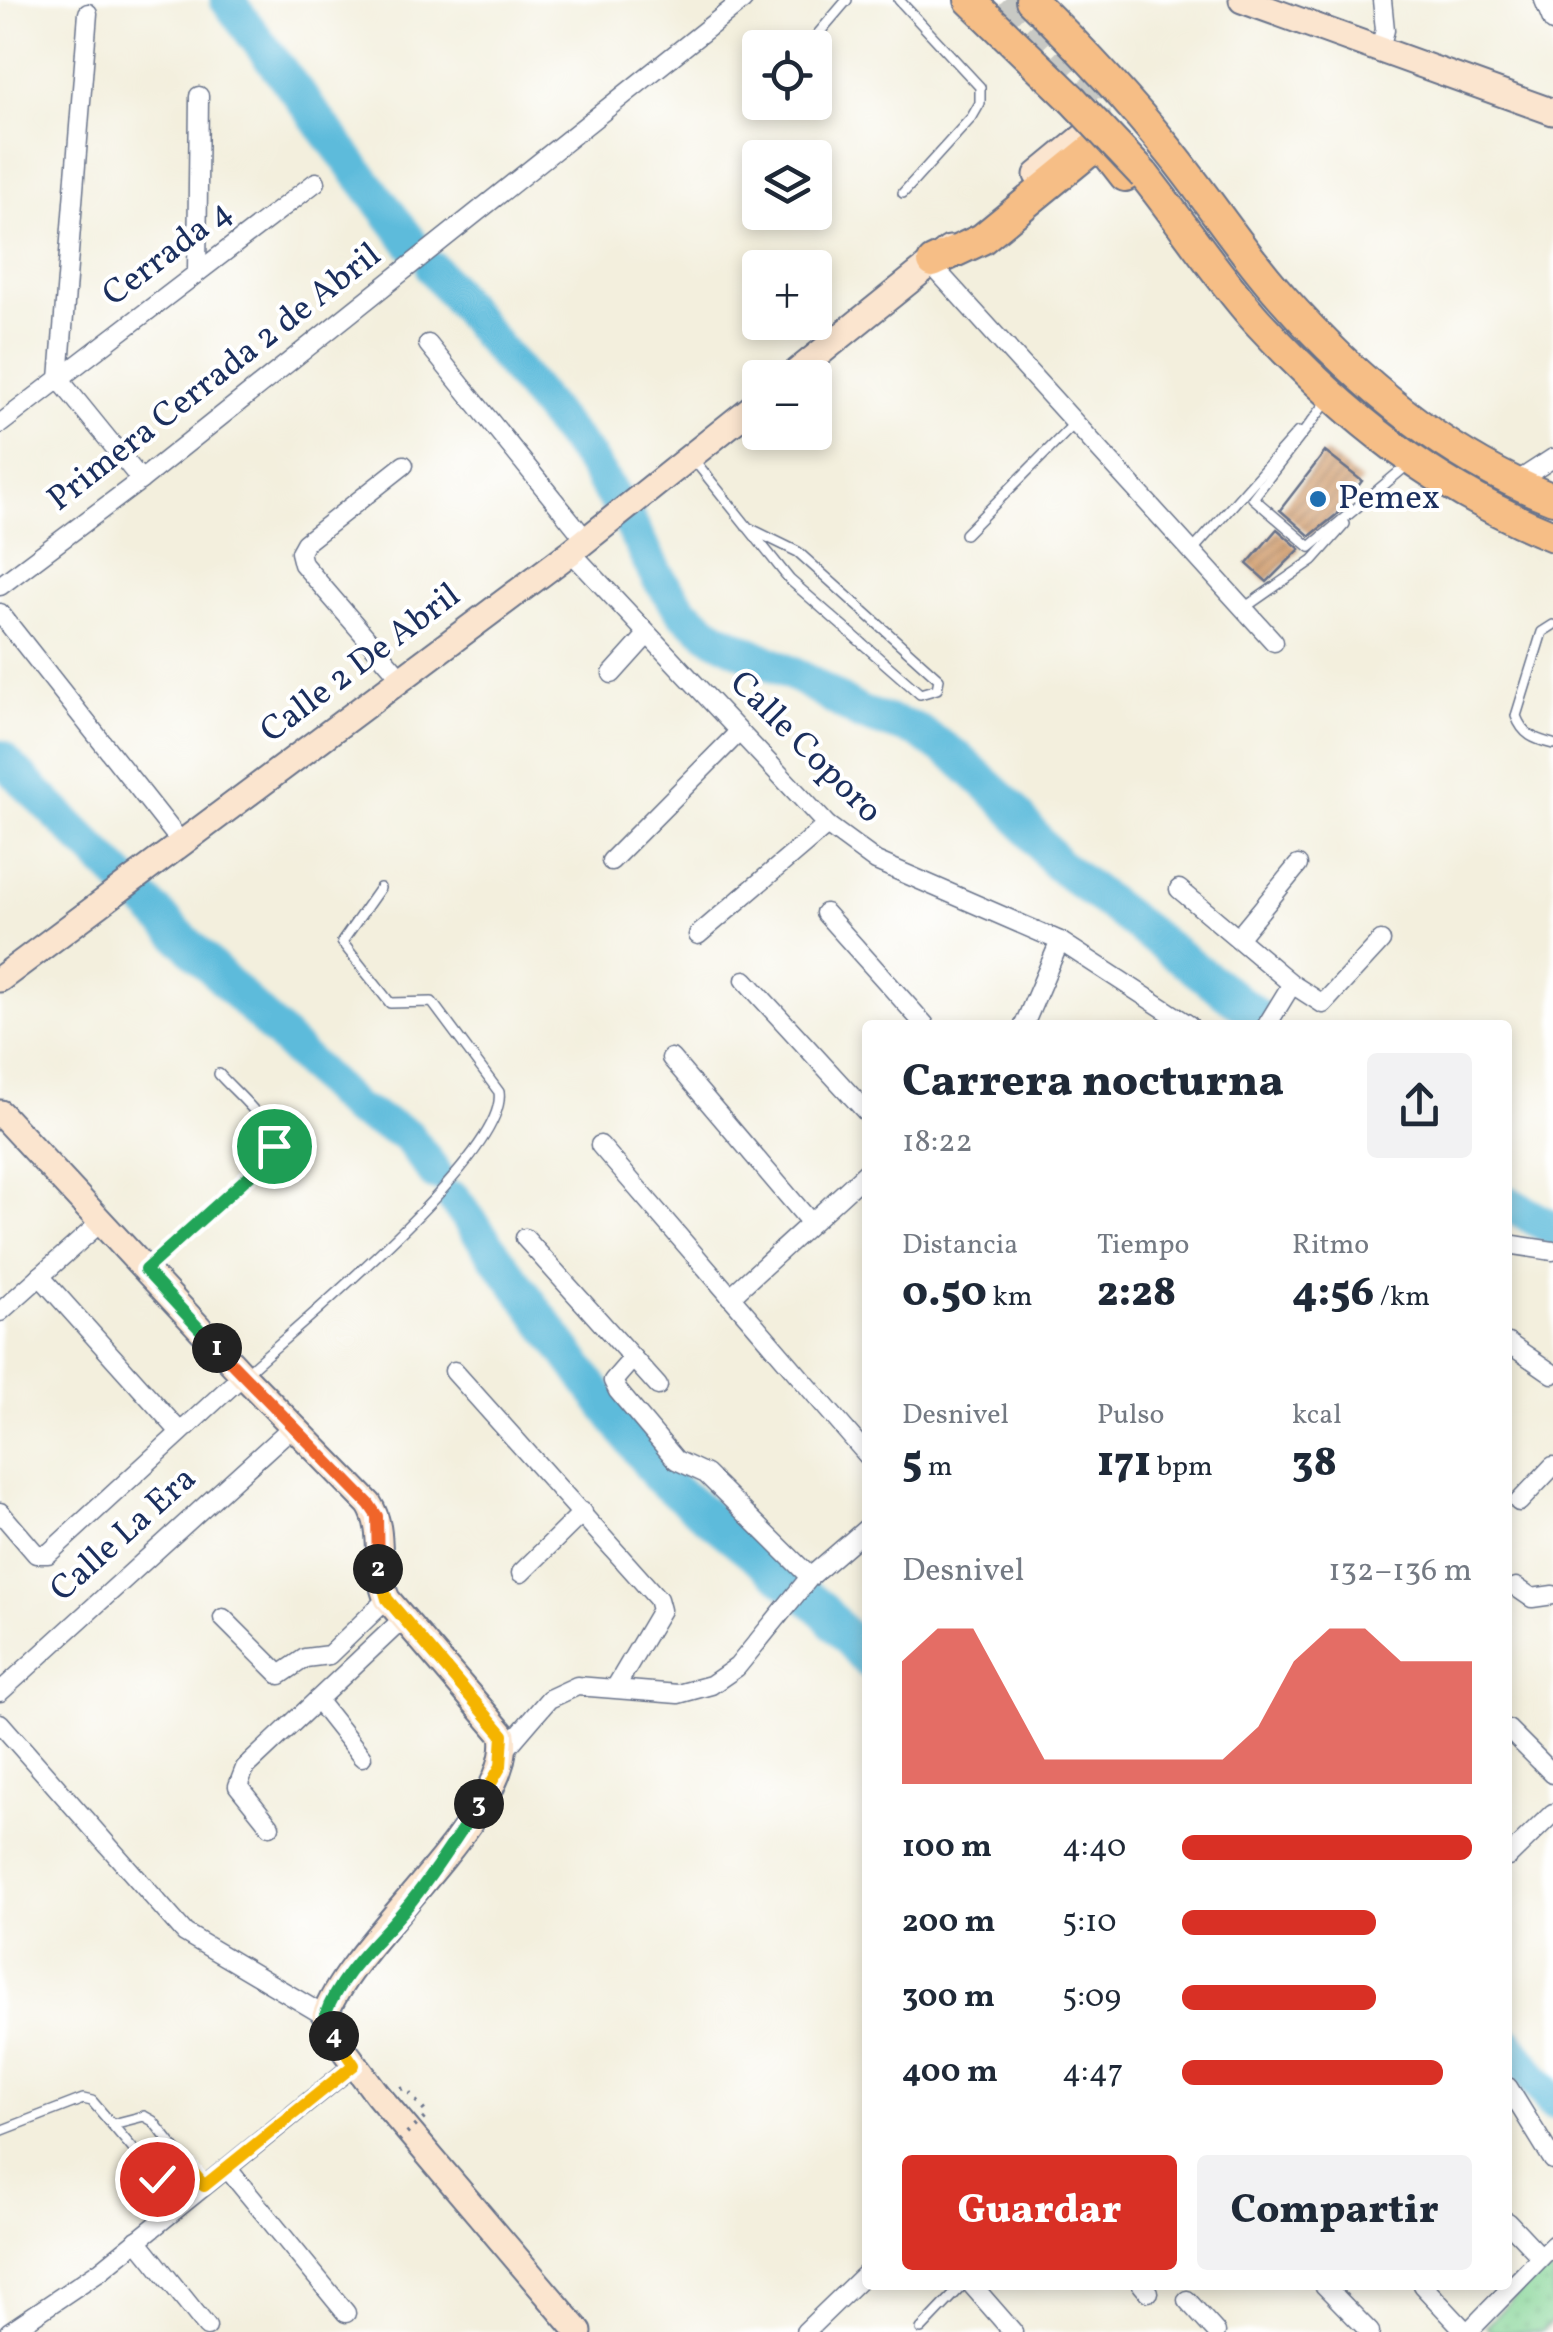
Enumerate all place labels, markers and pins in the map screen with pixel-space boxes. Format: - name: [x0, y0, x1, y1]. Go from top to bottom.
- place label: Pemex: [1338, 475, 1440, 523]
- marker: Pemex: [1307, 488, 1329, 510]
- pin: [232, 1104, 317, 1189]
- pin: 1: [192, 1323, 242, 1373]
- pin: 2: [353, 1544, 403, 1594]
- pin: 3: [454, 1779, 504, 1829]
- pin: 4: [309, 2011, 359, 2061]
- pin: [115, 2137, 200, 2222]

